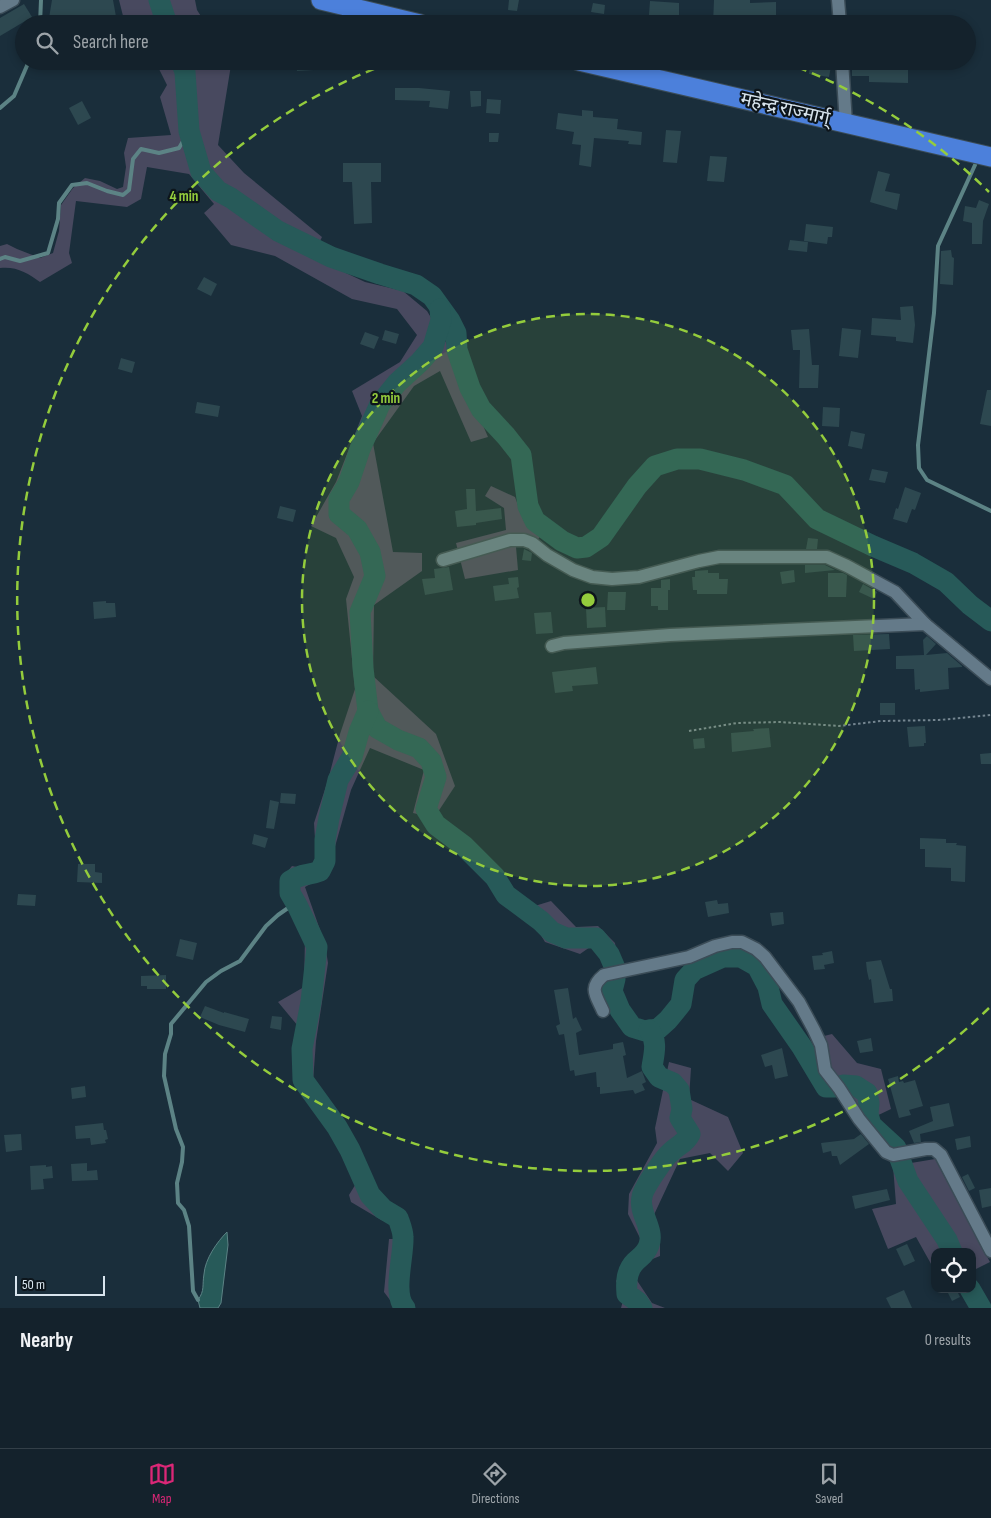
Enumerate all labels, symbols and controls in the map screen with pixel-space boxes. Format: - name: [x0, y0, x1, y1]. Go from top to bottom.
- search box: [15, 15, 976, 70]
- icon: search: [33, 29, 61, 57]
- text: Search here: [73, 31, 149, 54]
- street label: महेन्द्र राज्मार्ग्: [738, 87, 835, 131]
- text: 4 min: [170, 187, 198, 206]
- text: 2 min: [372, 389, 400, 408]
- centre of rings: [579, 591, 597, 609]
- map controls: [931, 1248, 976, 1293]
- button: locate: [931, 1248, 976, 1293]
- scale bar: [15, 1273, 105, 1296]
- text: 50 m: [22, 1276, 45, 1293]
- text: Nearby: [20, 1328, 73, 1353]
- text: 0 results: [925, 1331, 971, 1350]
- tab: Map: [148, 1460, 176, 1507]
- tab: Directions: [471, 1460, 520, 1507]
- tab: Saved: [815, 1460, 843, 1507]

